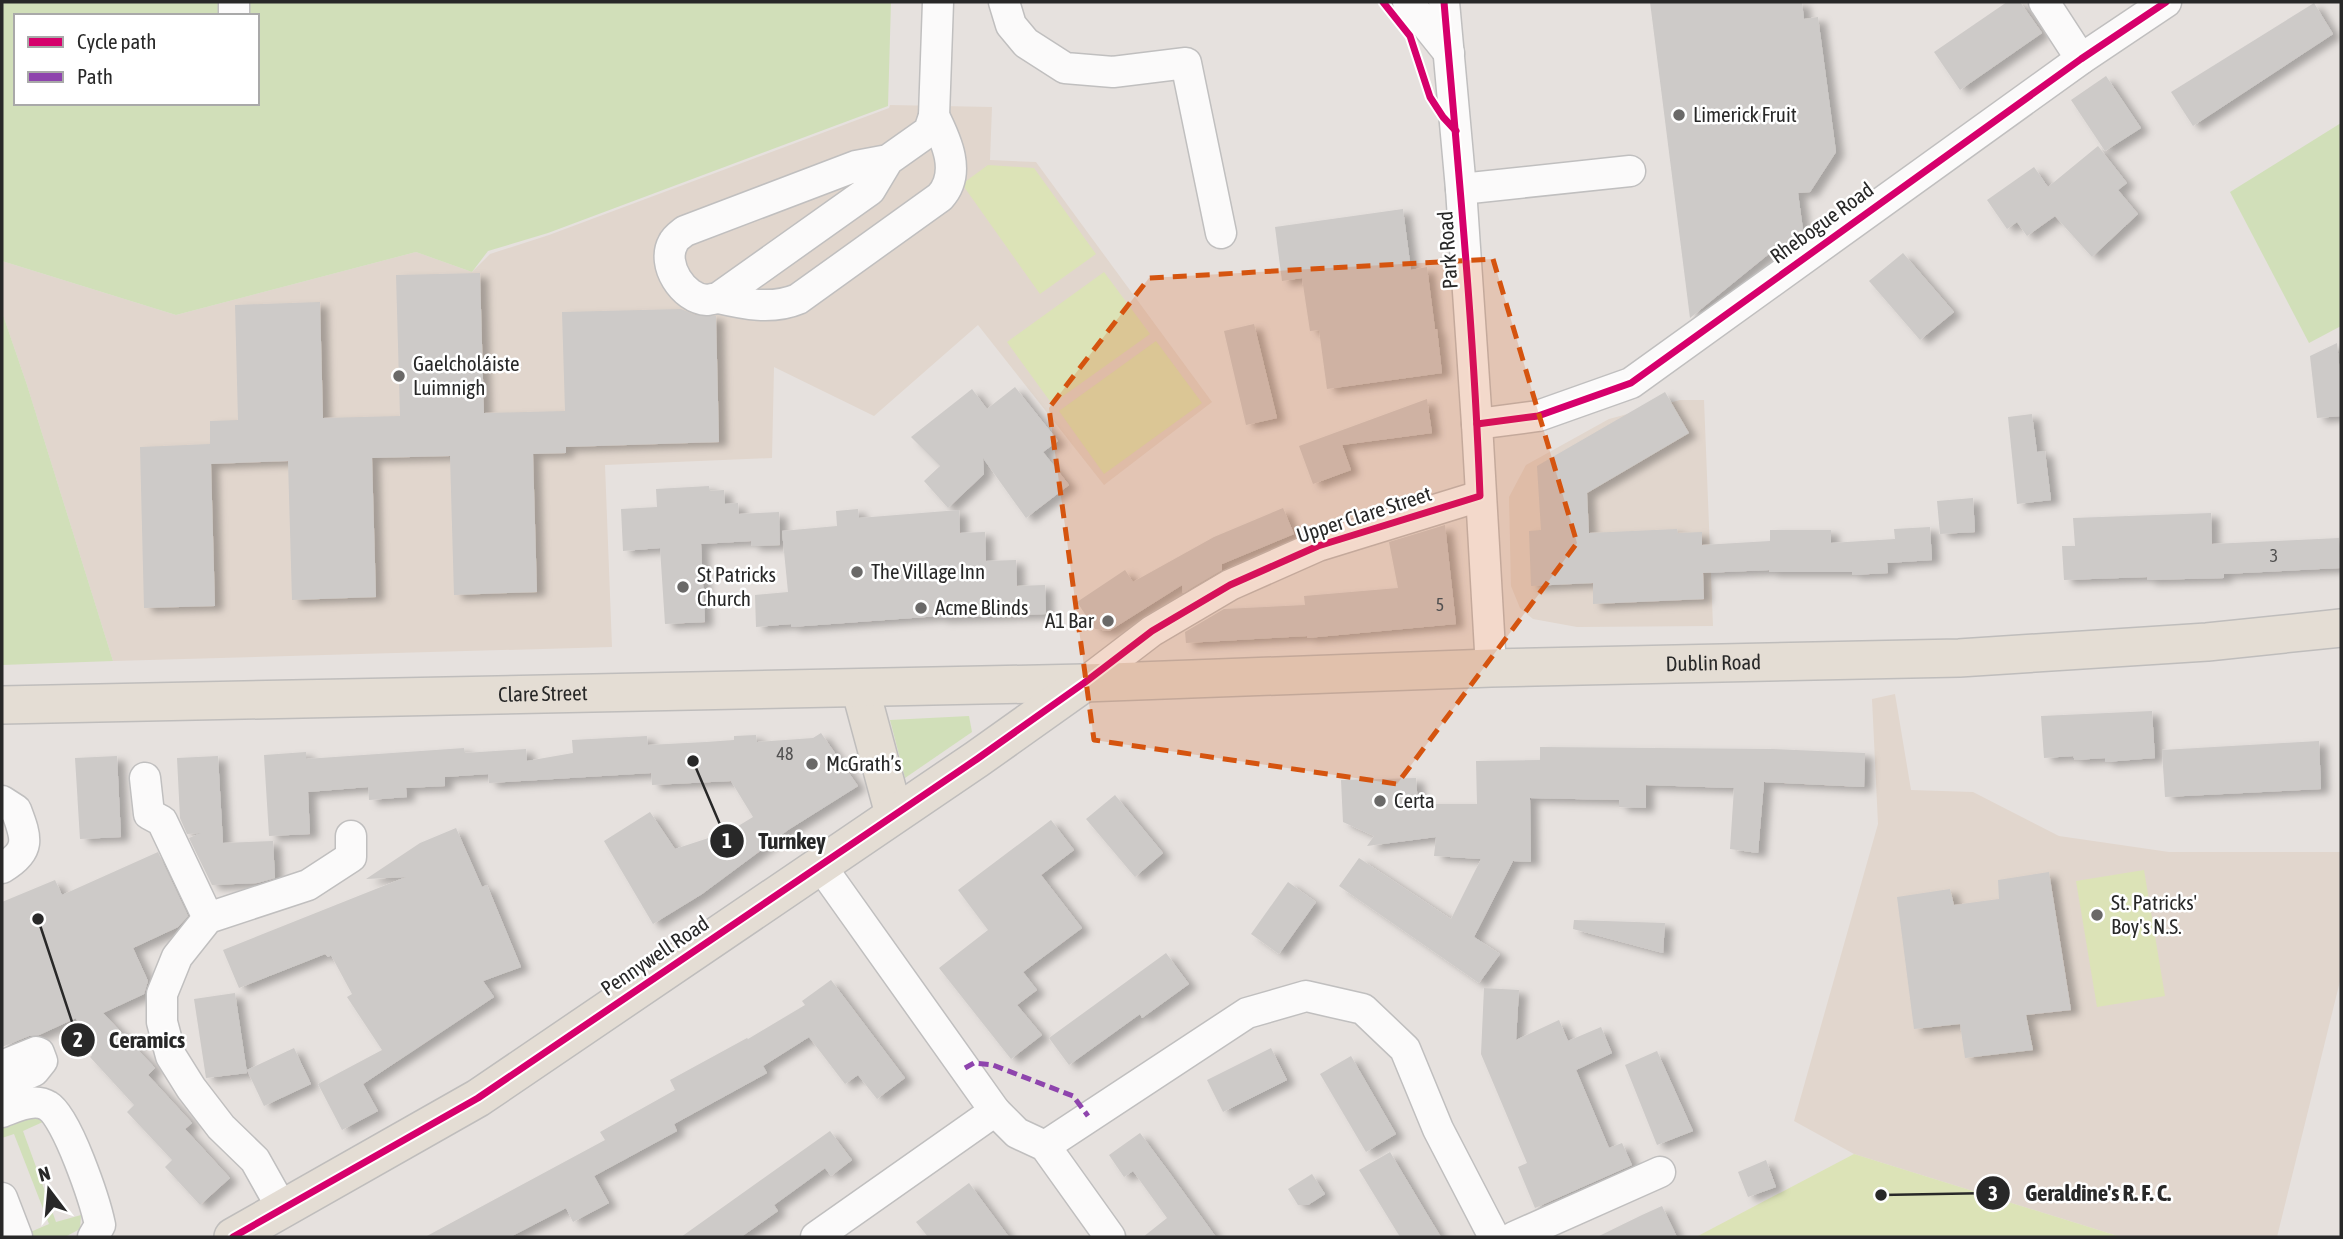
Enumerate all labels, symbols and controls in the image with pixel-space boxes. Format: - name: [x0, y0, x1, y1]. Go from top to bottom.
- legend: [14, 14, 259, 105]
- text: Cycle path: [77, 29, 156, 53]
- text: Path: [77, 64, 113, 88]
- place label: Limerick Fruit: [1693, 102, 1797, 126]
- marker: Limerick Fruit: [1671, 107, 1687, 123]
- street label: Rhebogue Road: [1765, 177, 1878, 268]
- street label: Park Road: [1432, 210, 1462, 290]
- place label: Gaelcholáiste Luimnigh: [413, 351, 520, 399]
- marker: Gaelcholáiste Luimnigh: [391, 368, 407, 384]
- street label: Upper Clare Street: [1293, 481, 1434, 547]
- house number: 3: [2270, 545, 2278, 566]
- place label: The Village Inn: [871, 559, 985, 583]
- place label: St Patricks Church: [697, 562, 776, 610]
- marker: The Village Inn: [849, 564, 865, 580]
- marker: St Patricks Church: [675, 579, 691, 595]
- house number: 5: [1436, 594, 1444, 615]
- place label: Acme Blinds: [935, 595, 1029, 619]
- marker: Acme Blinds: [913, 600, 929, 616]
- place label: A1 Bar: [1045, 608, 1095, 632]
- marker: A1 Bar: [1100, 613, 1116, 629]
- street label: Dublin Road: [1665, 649, 1761, 675]
- street label: Clare Street: [498, 680, 588, 706]
- house number: 48: [777, 743, 793, 764]
- place label: McGrath’s: [826, 751, 902, 775]
- marker: McGrath’s: [804, 756, 820, 772]
- place label: Certa: [1394, 788, 1435, 812]
- marker: Certa: [1372, 793, 1388, 809]
- callout: Turnkey: [710, 819, 840, 863]
- text: 1: [722, 828, 732, 852]
- text: Turnkey: [758, 828, 826, 854]
- place label: St. Patricks' Boy's N.S.: [2111, 890, 2197, 938]
- marker: St. Patricks' Boy's N.S.: [2089, 907, 2105, 923]
- street label: Pennywell Road: [596, 910, 713, 1000]
- callout: Ceramics: [60, 1018, 200, 1062]
- text: 2: [73, 1027, 83, 1051]
- text: Ceramics: [109, 1027, 185, 1053]
- north arrow: [14, 1155, 84, 1225]
- text: N: [36, 1162, 53, 1186]
- callout: Geraldine's R. F. C.: [1976, 1171, 2185, 1215]
- text: Geraldine's R. F. C.: [2025, 1180, 2171, 1206]
- text: 3: [1988, 1181, 1998, 1205]

